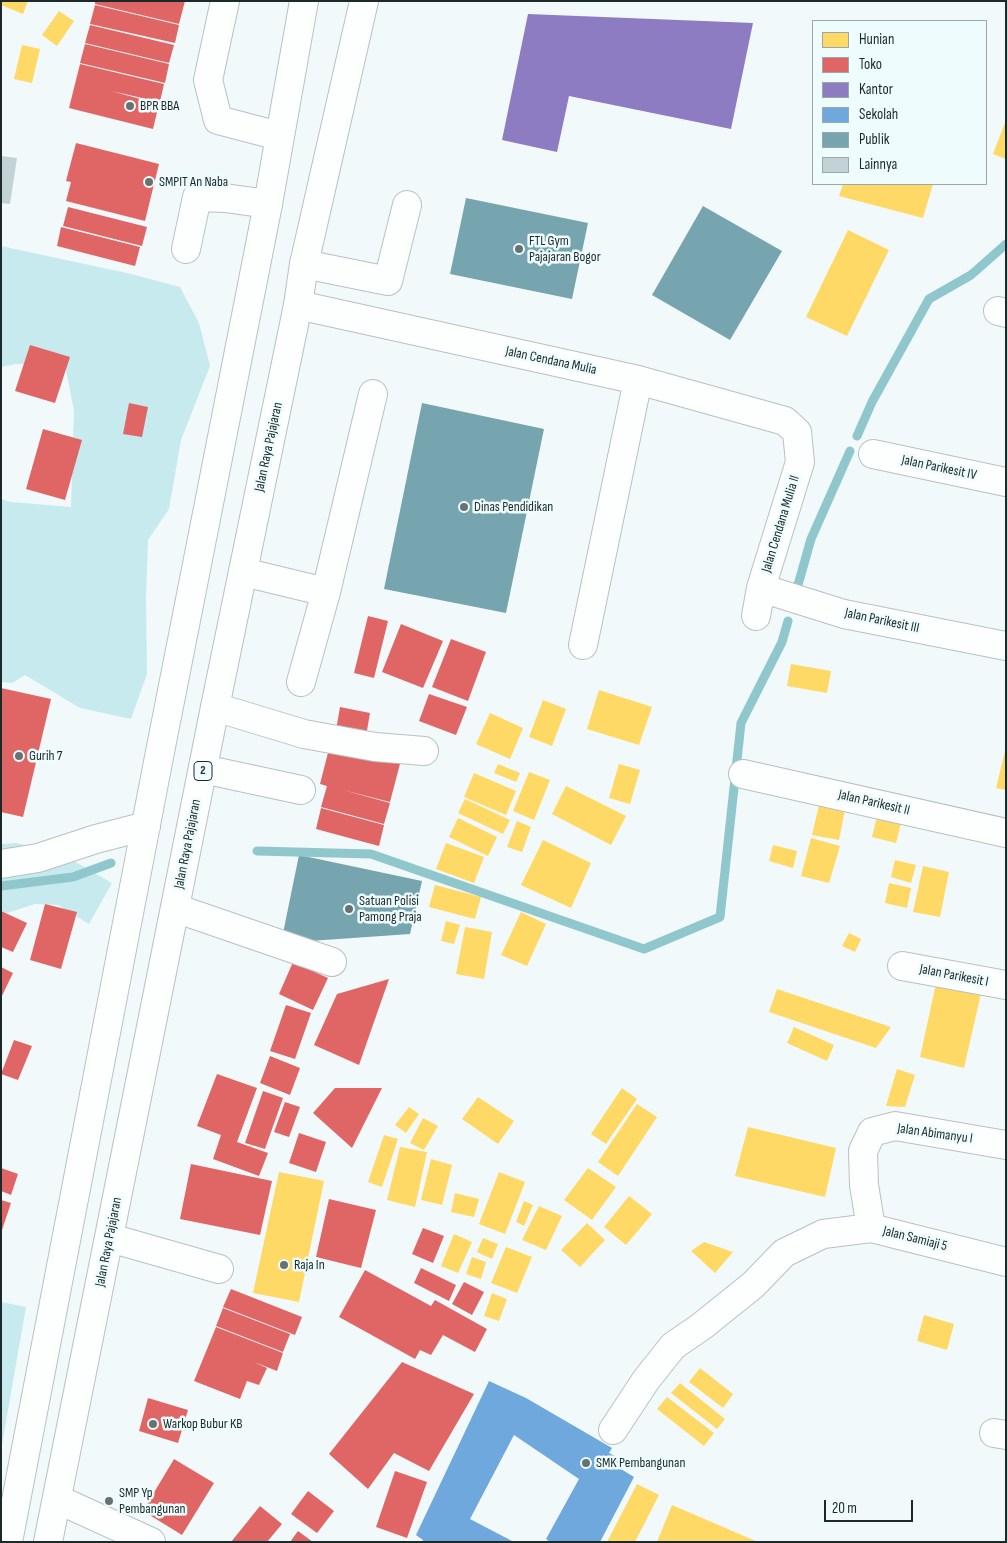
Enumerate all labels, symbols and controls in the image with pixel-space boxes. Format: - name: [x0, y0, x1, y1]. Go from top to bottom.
- legend: [812, 20, 987, 185]
- text: Hunian: [859, 30, 894, 49]
- text: Toko: [859, 55, 882, 74]
- text: Kantor: [859, 80, 893, 99]
- place label: BPR BBA: [140, 98, 179, 114]
- marker: BPR BBA: [124, 100, 136, 112]
- text: Sekolah: [859, 105, 898, 124]
- text: Publik: [859, 130, 889, 149]
- text: Lainnya: [859, 155, 897, 174]
- place label: SMPIT An Naba: [159, 174, 228, 190]
- marker: SMPIT An Naba: [143, 176, 155, 188]
- place label: FTL Gym Pajajaran Bogor: [529, 233, 601, 266]
- marker: FTL Gym Pajajaran Bogor: [513, 243, 525, 255]
- street label: Jalan Cendana Mulia: [504, 343, 598, 379]
- street label: Jalan Raya Pajajaran: [251, 401, 287, 493]
- street label: Jalan Parikesit IV: [900, 452, 978, 484]
- street label: Jalan Cendana Mulia II: [758, 473, 804, 575]
- place label: Dinas Pendidikan: [474, 499, 553, 515]
- marker: Dinas Pendidikan: [458, 501, 470, 513]
- street label: Jalan Parikesit III: [843, 605, 921, 637]
- place label: Gurih 7: [29, 748, 62, 764]
- marker: Gurih 7: [13, 750, 25, 762]
- road number: 2: [194, 761, 212, 780]
- street label: Jalan Parikesit II: [837, 787, 911, 819]
- street label: Jalan Raya Pajajaran: [171, 798, 205, 890]
- place label: Satuan Polisi Pamong Praja: [359, 893, 422, 926]
- marker: Satuan Polisi Pamong Praja: [343, 903, 355, 915]
- street label: Jalan Parikesit I: [918, 961, 990, 991]
- street label: Jalan Abimanyu I: [896, 1120, 974, 1148]
- street label: Jalan Raya Pajajaran: [92, 1196, 126, 1288]
- street label: Jalan Samiaji 5: [881, 1223, 949, 1255]
- place label: Raja In: [294, 1257, 325, 1273]
- marker: Raja In: [278, 1259, 290, 1271]
- place label: Warkop Bubur KB: [163, 1416, 243, 1432]
- marker: Warkop Bubur KB: [147, 1418, 159, 1430]
- place label: SMK Pembangunan: [596, 1455, 685, 1471]
- marker: SMK Pembangunan: [580, 1457, 592, 1469]
- place label: SMP Yp Pembangunan: [119, 1485, 186, 1518]
- scale bar: [827, 1490, 916, 1522]
- marker: SMP Yp Pembangunan: [103, 1495, 115, 1507]
- text: 20 m: [832, 1499, 857, 1518]

